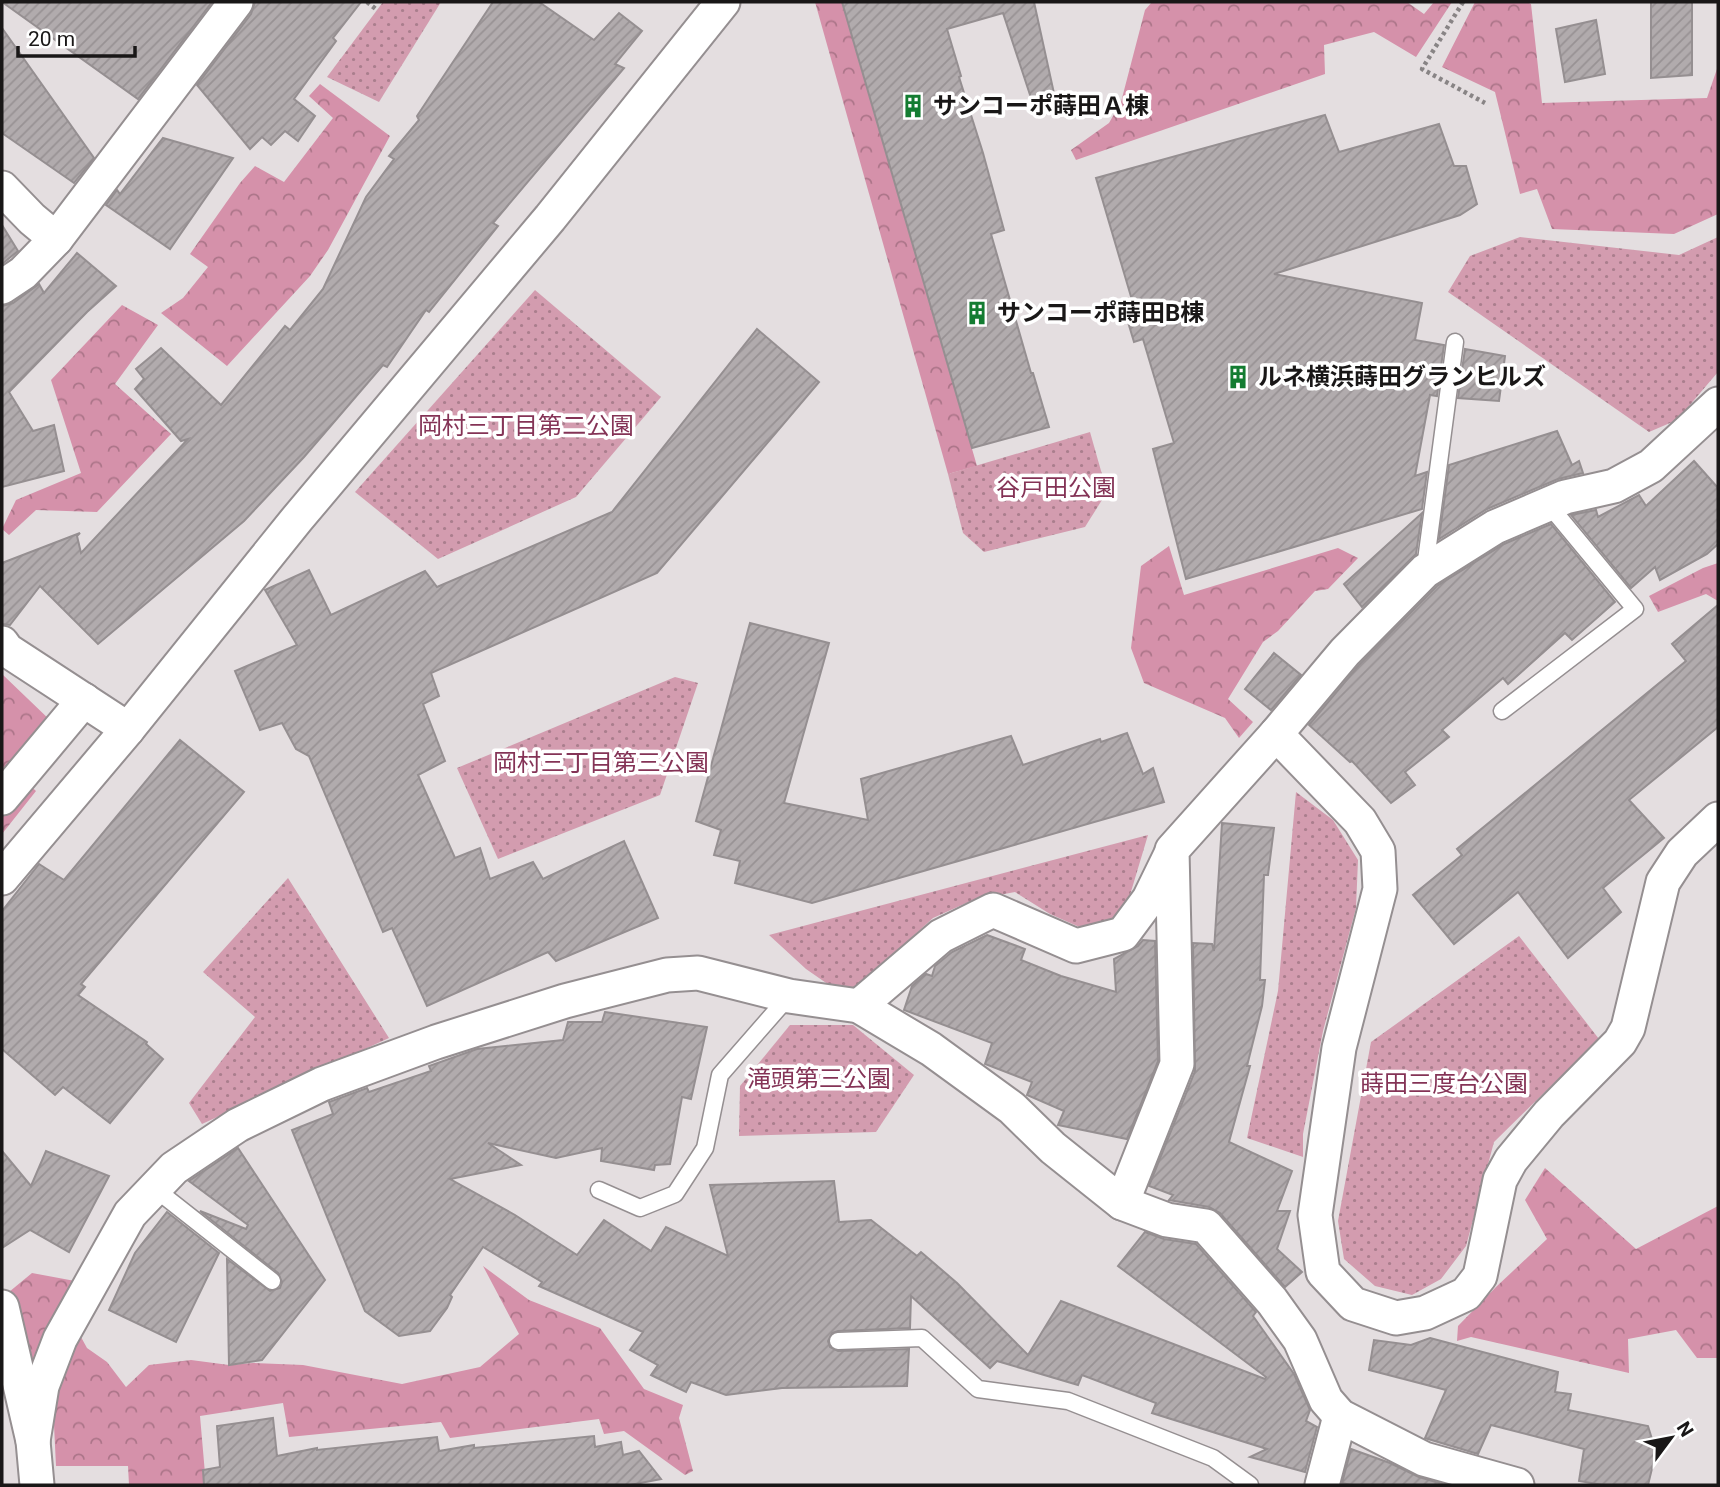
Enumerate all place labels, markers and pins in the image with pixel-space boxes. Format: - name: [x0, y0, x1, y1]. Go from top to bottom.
- building icon: サンコーポ蒔田Ａ棟: [899, 92, 927, 120]
- place label: サンコーポ蒔田Ａ棟: [933, 92, 1149, 120]
- building icon: サンコーポ蒔田B棟: [963, 299, 991, 327]
- place label: サンコーポ蒔田B棟: [997, 299, 1204, 327]
- building icon: ルネ横浜蒔田グランヒルズ: [1224, 363, 1252, 391]
- place label: ルネ横浜蒔田グランヒルズ: [1258, 363, 1546, 391]

